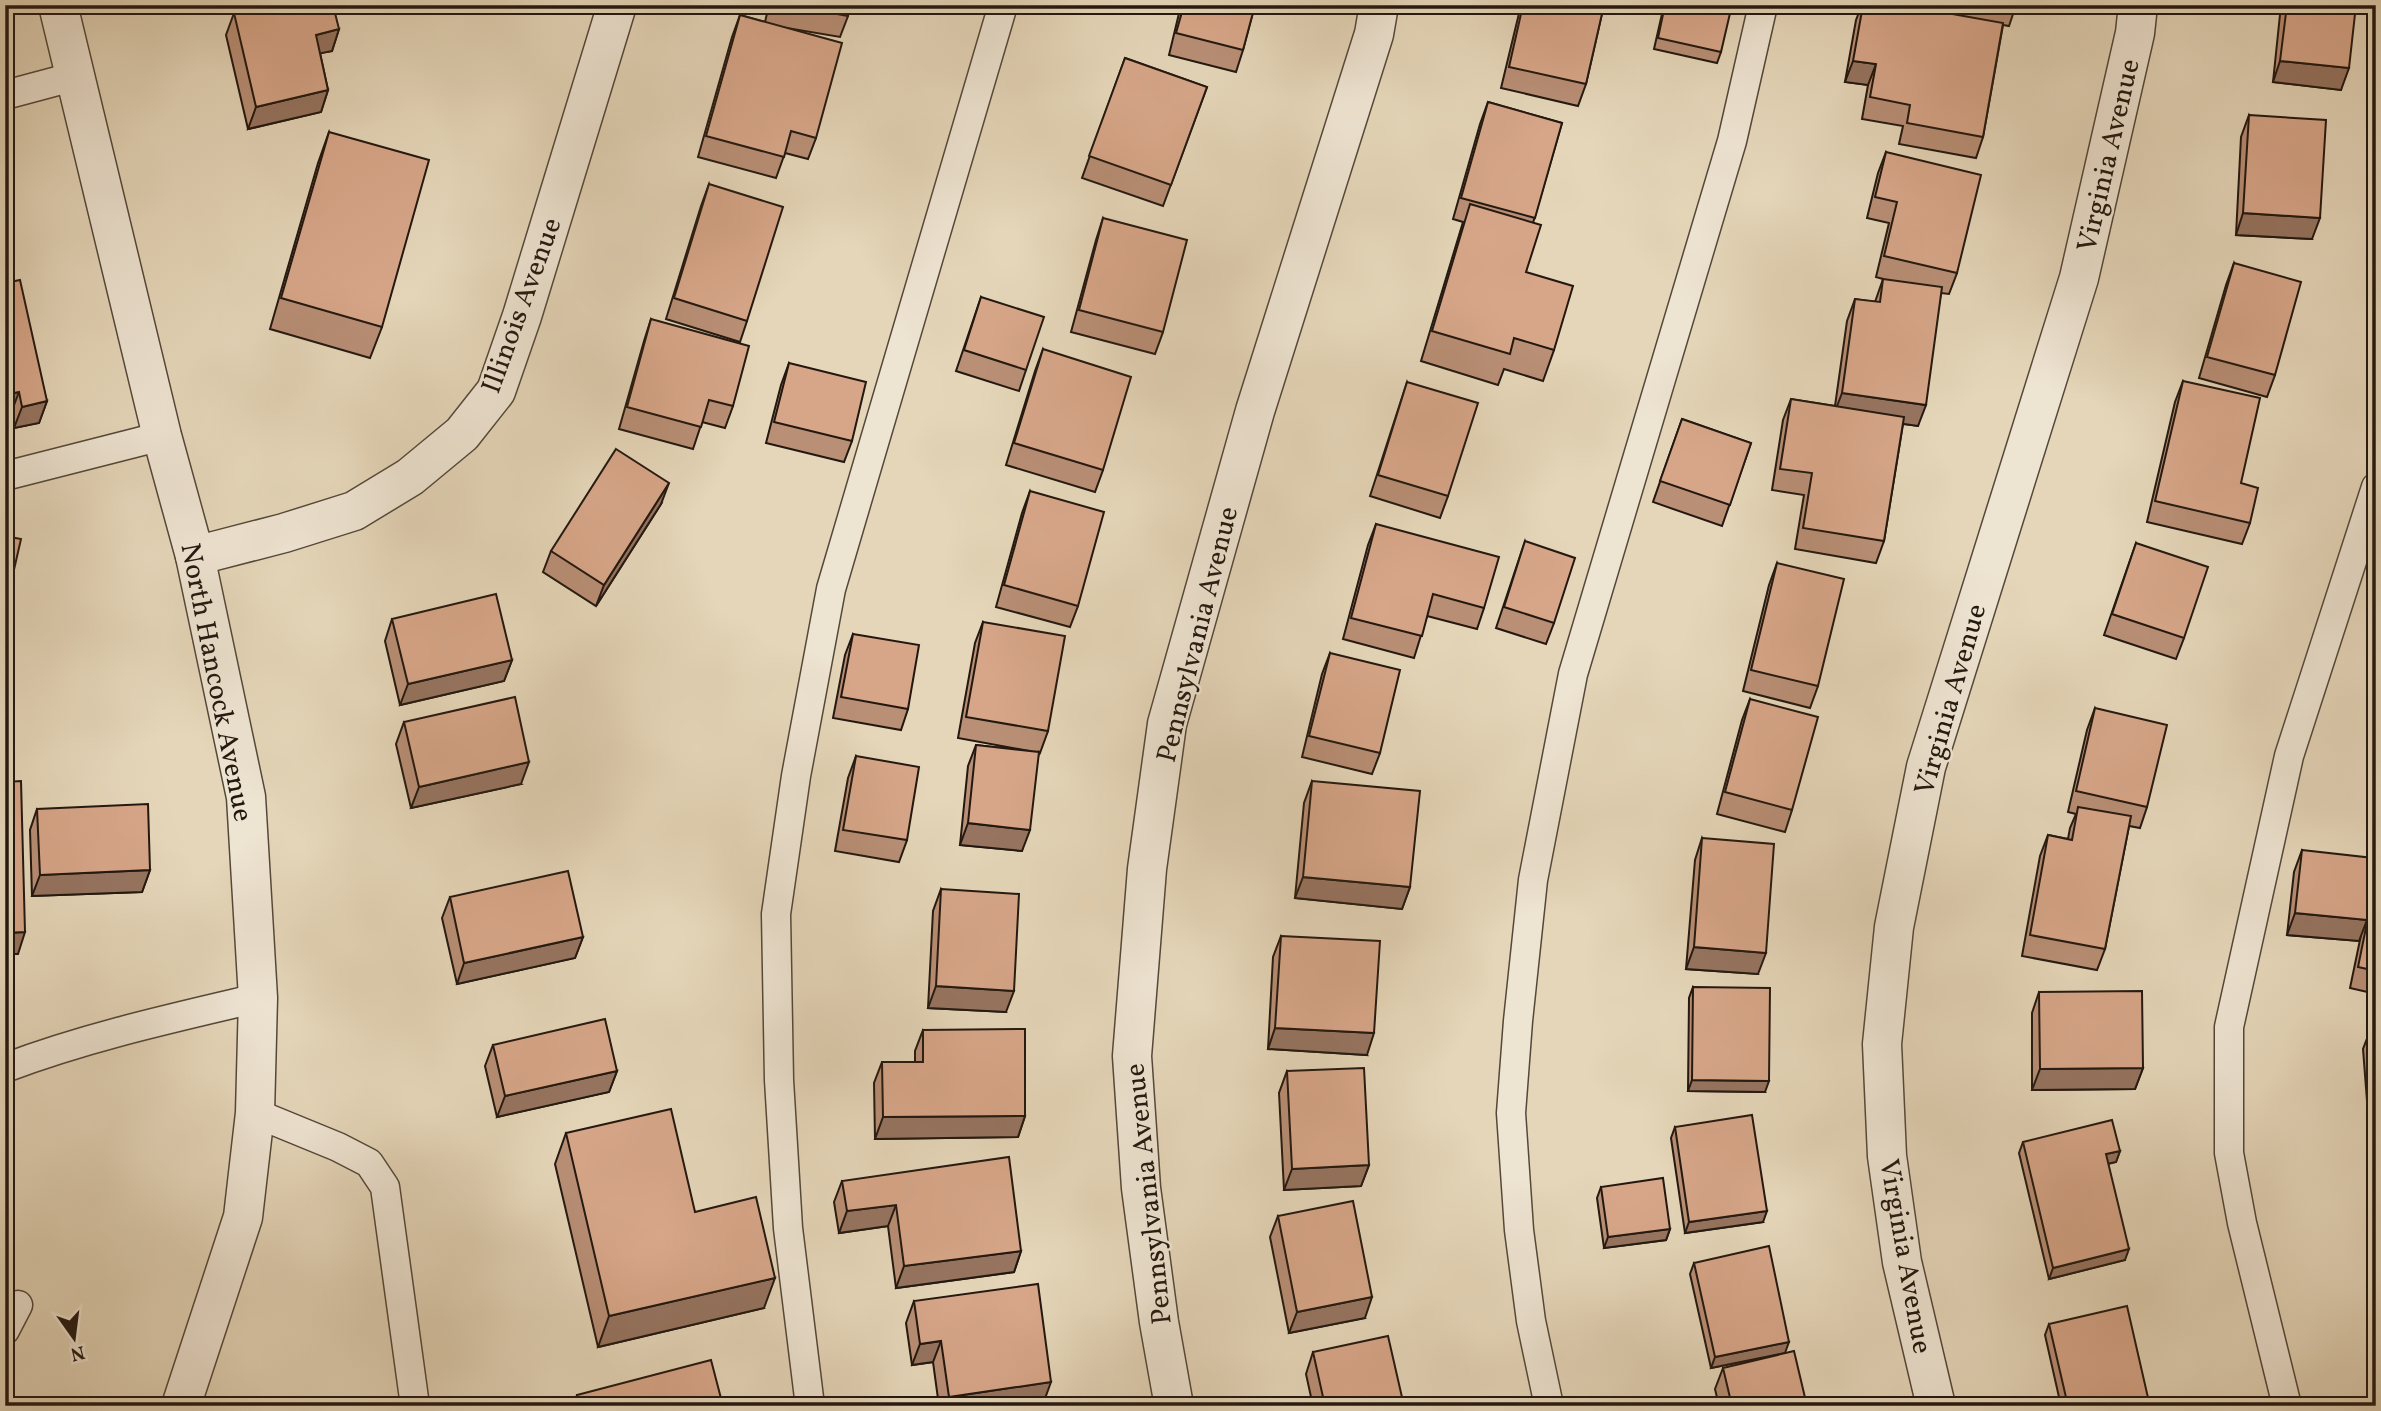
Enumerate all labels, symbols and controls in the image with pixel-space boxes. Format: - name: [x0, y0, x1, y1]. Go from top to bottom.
- street label: Virginia Avenue: [2068, 55, 2151, 256]
- street label: Illinois Avenue: [473, 213, 572, 399]
- street label: Pennsylvania Avenue: [1148, 503, 1249, 767]
- street label: North Hancock Avenue: [169, 540, 262, 825]
- street label: Virginia Avenue: [1906, 600, 1997, 800]
- street label: Pennsylvania Avenue: [1116, 1061, 1183, 1326]
- street label: Virginia Avenue: [1868, 1156, 1941, 1357]
- north arrow: [38, 1302, 108, 1372]
- text: N: [68, 1338, 87, 1367]

